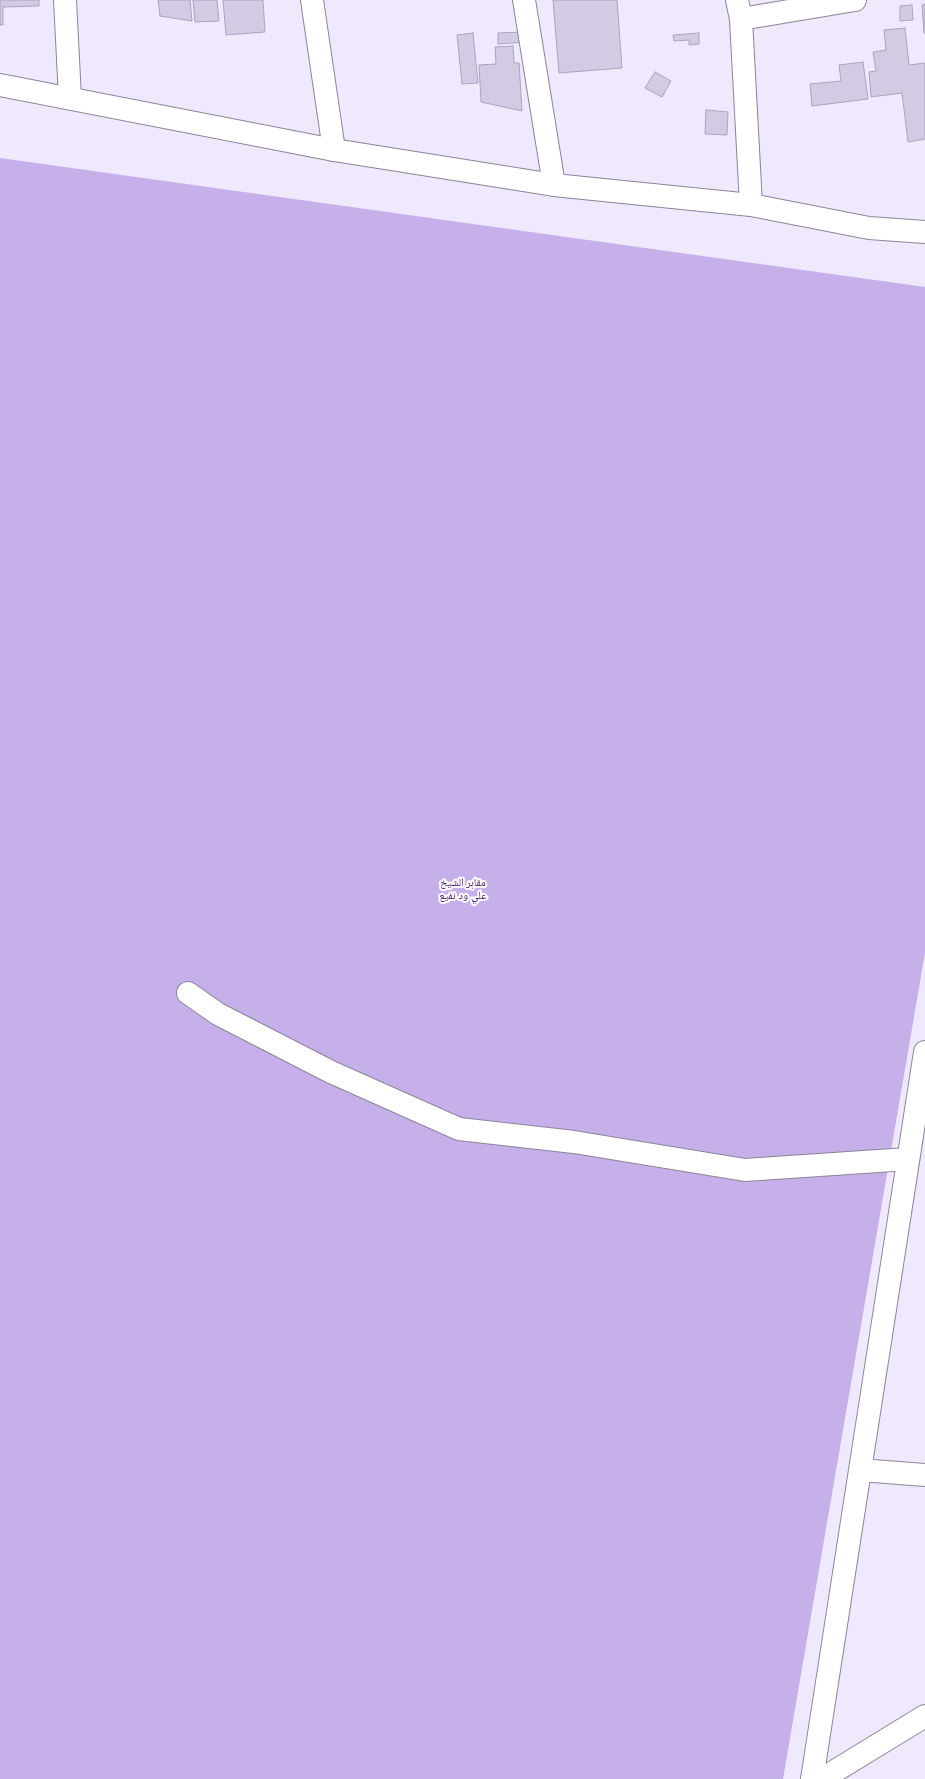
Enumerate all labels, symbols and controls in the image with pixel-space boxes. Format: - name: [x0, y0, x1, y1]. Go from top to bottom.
- park label: مقابر الشيخ علي ود نفيع: [439, 876, 487, 902]

